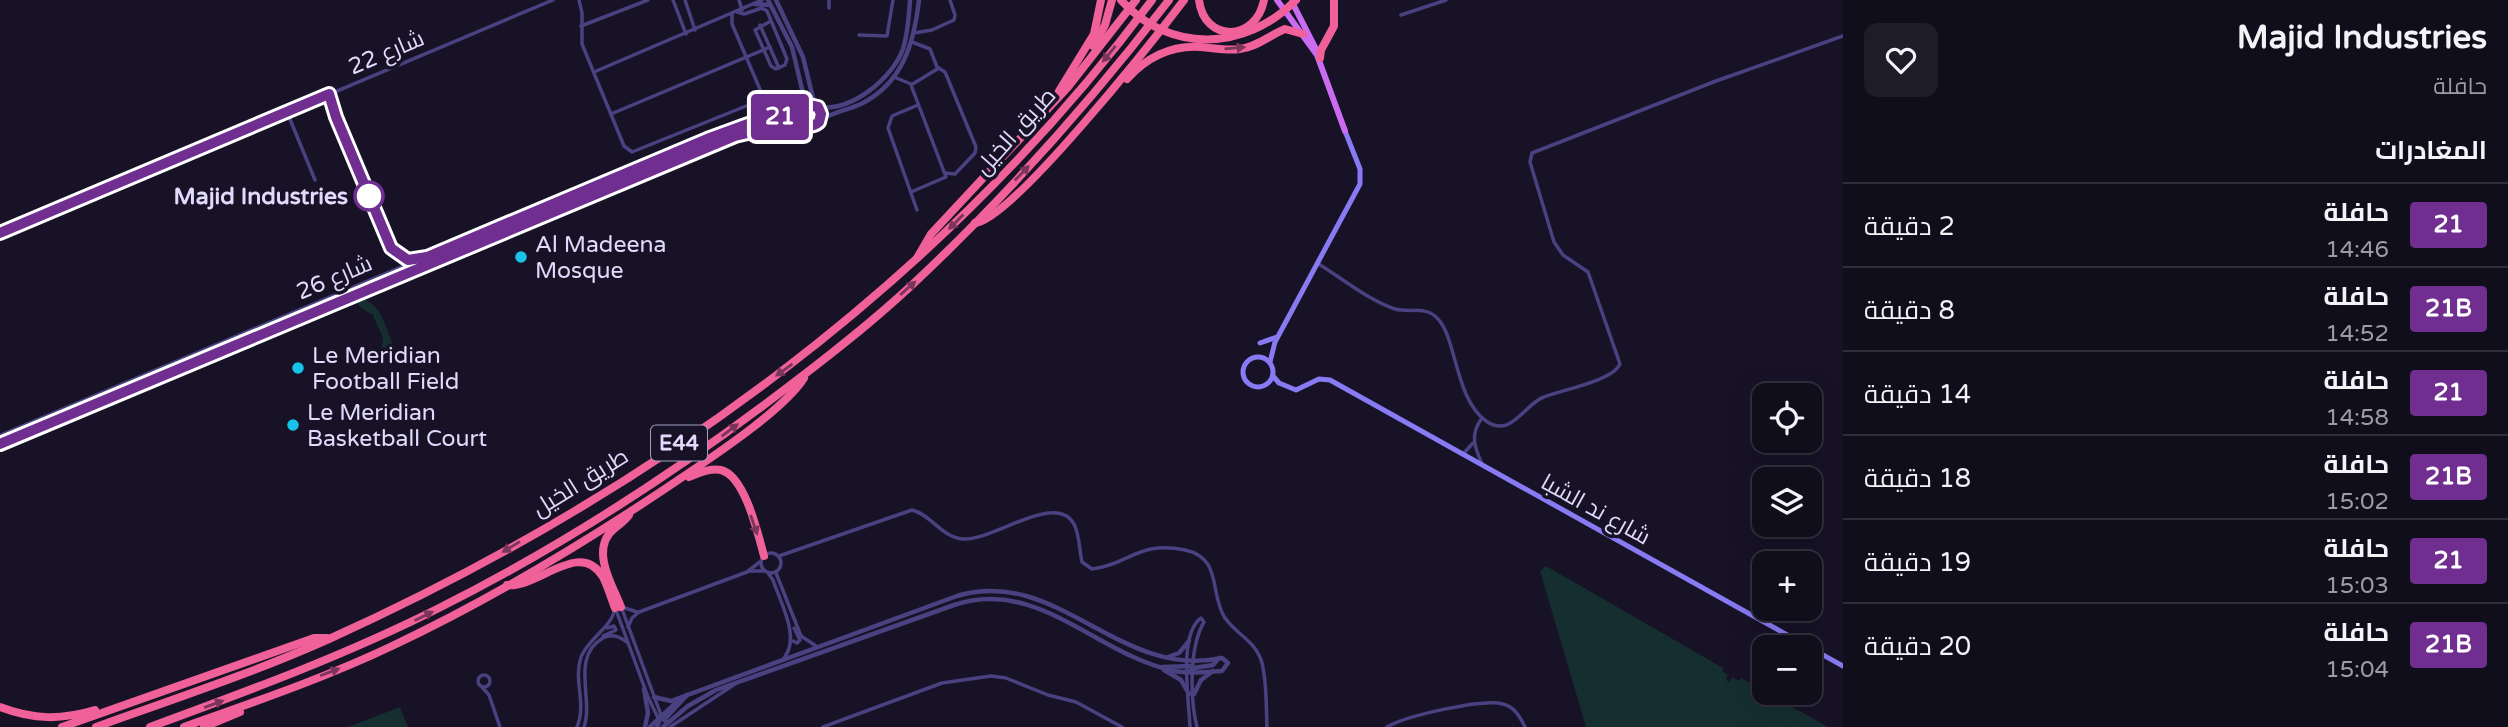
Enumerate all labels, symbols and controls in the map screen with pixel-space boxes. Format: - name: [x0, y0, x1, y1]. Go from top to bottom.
- text: Majid Industries: [2237, 18, 2487, 57]
- button: heart: [1864, 23, 1938, 97]
- street label: شارع 22: [344, 25, 429, 82]
- one-way arrow: [1224, 42, 1246, 53]
- one-way arrow: [1102, 45, 1117, 62]
- text: حافلة: [2433, 73, 2487, 101]
- street label: طريق الخيل: [969, 82, 1062, 181]
- line badge: 21: [748, 94, 812, 140]
- text: 21: [765, 102, 795, 131]
- text: المغادرات: [2375, 135, 2487, 166]
- one-way arrow: [1014, 165, 1030, 182]
- marker: Majid Industries: [354, 181, 384, 211]
- place label: Majid Industries: [174, 183, 348, 211]
- text: حافلة: [2324, 197, 2389, 228]
- text: 21: [2433, 210, 2464, 239]
- text: 2 دقيقة: [1864, 211, 1955, 242]
- one-way arrow: [949, 213, 965, 230]
- place label: Al Madeena Mosque: [535, 231, 666, 285]
- text: 14:46: [2325, 236, 2389, 264]
- marker: Al Madeena Mosque: [513, 249, 529, 265]
- street label: شارع 26: [292, 250, 377, 307]
- one-way arrow: [899, 280, 917, 296]
- text: حافلة: [2324, 281, 2389, 312]
- text: 21B: [2425, 294, 2472, 323]
- text: 8 دقيقة: [1864, 295, 1955, 326]
- text: 14:52: [2325, 320, 2389, 348]
- place label: Le Meridian Football Field: [312, 342, 459, 396]
- marker: Le Meridian Football Field: [290, 360, 306, 376]
- one-way arrow: [775, 363, 793, 377]
- text: حافلة: [2324, 365, 2389, 396]
- text: 21: [2433, 378, 2464, 407]
- text: 14 دقيقة: [1864, 379, 1971, 410]
- map controls: [1752, 383, 1822, 705]
- button: locate: [1752, 383, 1822, 453]
- place label: Le Meridian Basketball Court: [307, 399, 487, 453]
- text: 14:58: [2325, 404, 2389, 432]
- marker: Le Meridian Basketball Court: [285, 417, 301, 433]
- one-way arrow: [721, 423, 739, 437]
- road number: E44: [651, 426, 707, 460]
- street label: طريق الخيل: [527, 442, 634, 523]
- text: حافلة: [2324, 449, 2389, 480]
- text: 21B: [2425, 462, 2472, 491]
- text: 18 دقيقة: [1864, 463, 1971, 494]
- button: layers: [1752, 467, 1822, 537]
- street label: شارع ند الشبا: [1535, 468, 1655, 552]
- text: 15:02: [2325, 488, 2389, 516]
- one-way arrow: [749, 514, 760, 535]
- text: حافلة: [2324, 533, 2389, 564]
- one-way arrow: [501, 541, 520, 553]
- text: 21: [2433, 546, 2464, 575]
- text: 19 دقيقة: [1864, 547, 1971, 578]
- button: +: [1752, 551, 1822, 621]
- text: 15:03: [2325, 572, 2389, 600]
- one-way arrow: [414, 610, 434, 621]
- text: حافلة: [2324, 617, 2389, 648]
- text: 21B: [2425, 630, 2472, 659]
- text: 20 دقيقة: [1864, 631, 1971, 662]
- button: −: [1752, 635, 1822, 705]
- text: 15:04: [2325, 656, 2389, 684]
- one-way arrow: [320, 667, 341, 678]
- one-way arrow: [204, 698, 225, 709]

